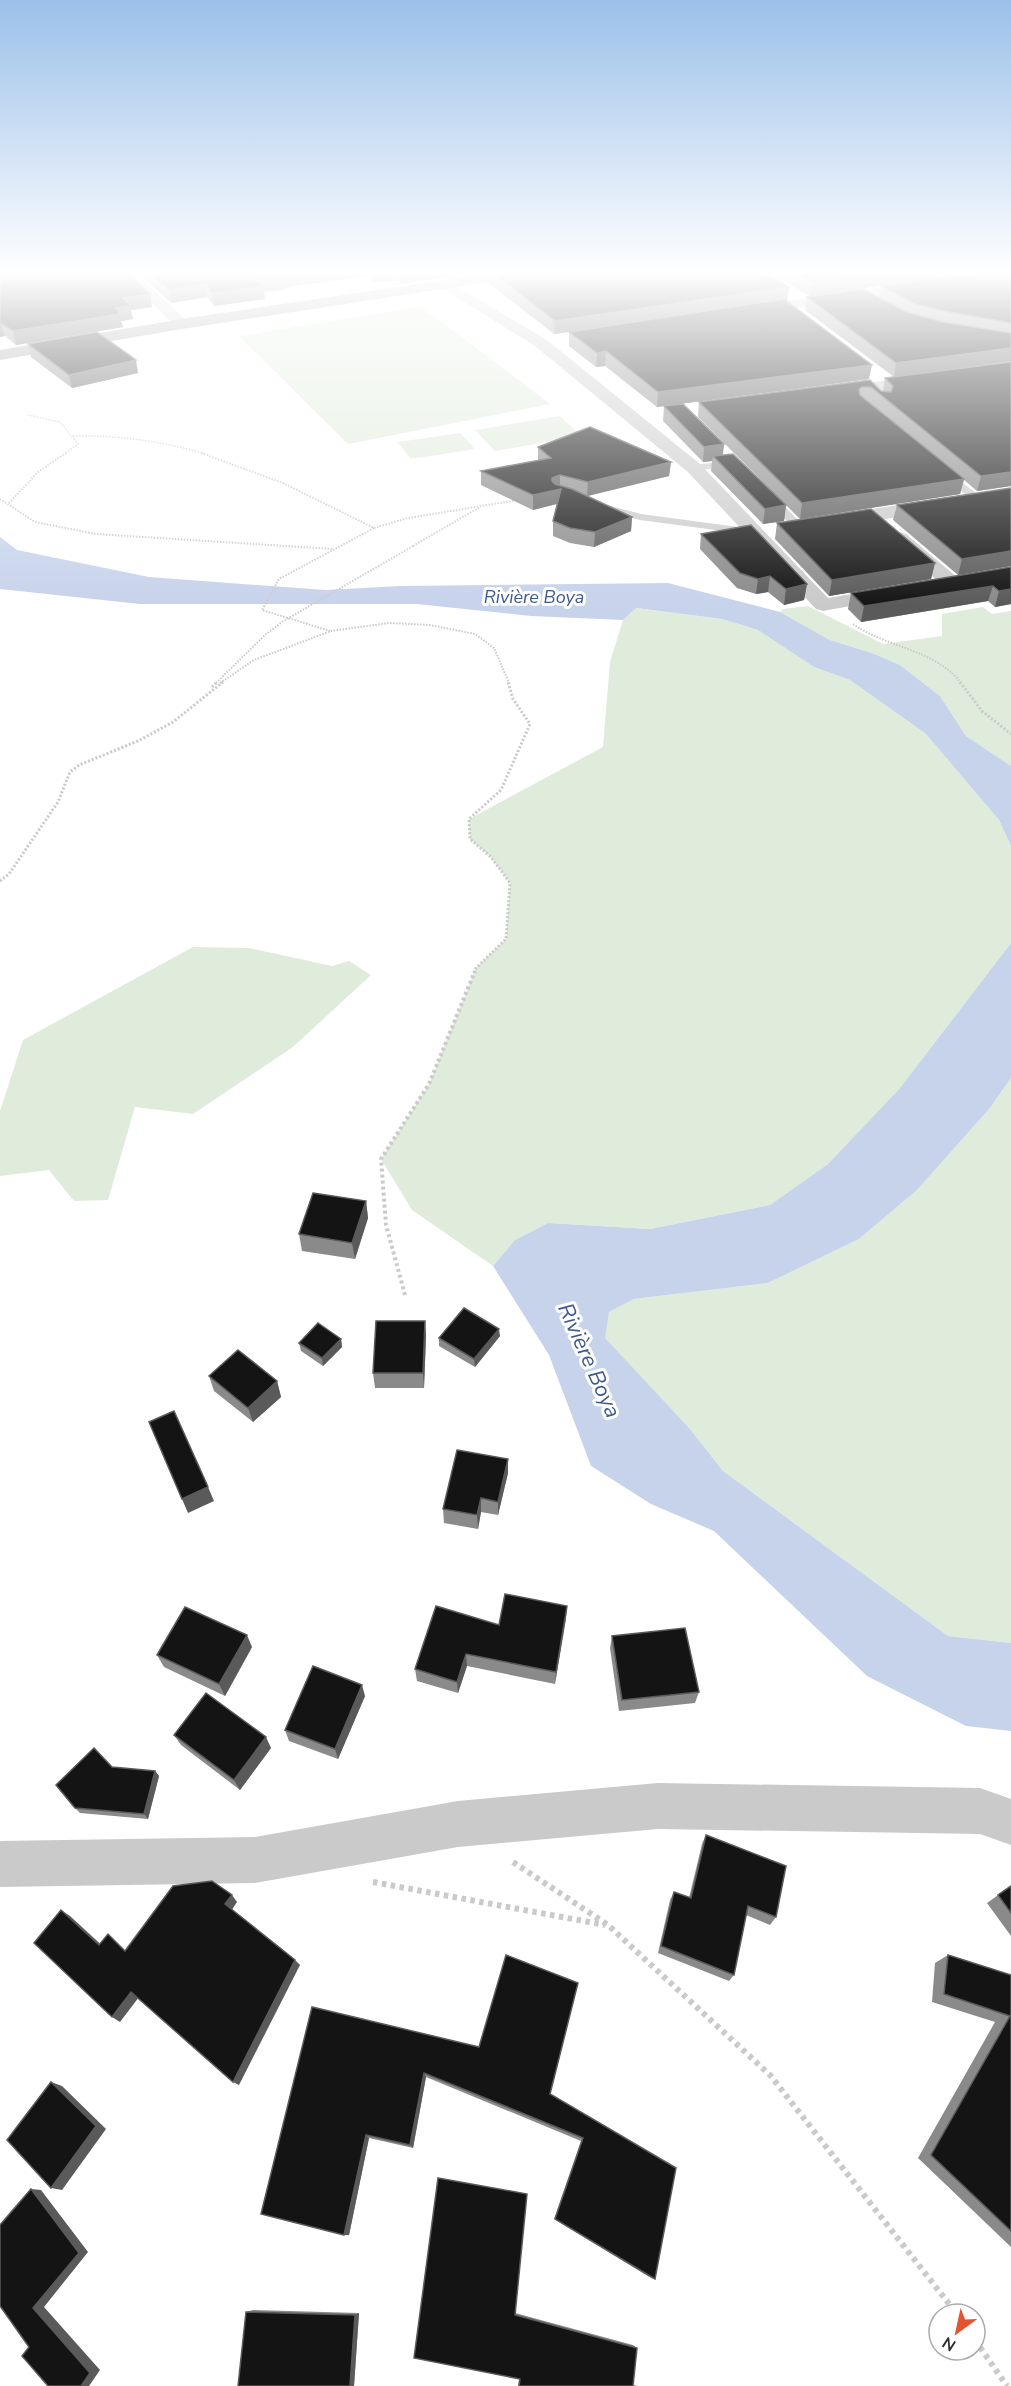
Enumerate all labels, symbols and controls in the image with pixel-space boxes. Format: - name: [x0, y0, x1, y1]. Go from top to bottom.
- water label: Rivière Boya: [484, 585, 584, 609]
- water label: Rivière Boya: [550, 1298, 628, 1423]
- north arrow: [927, 2302, 987, 2362]
- text: N: [938, 2331, 960, 2356]

